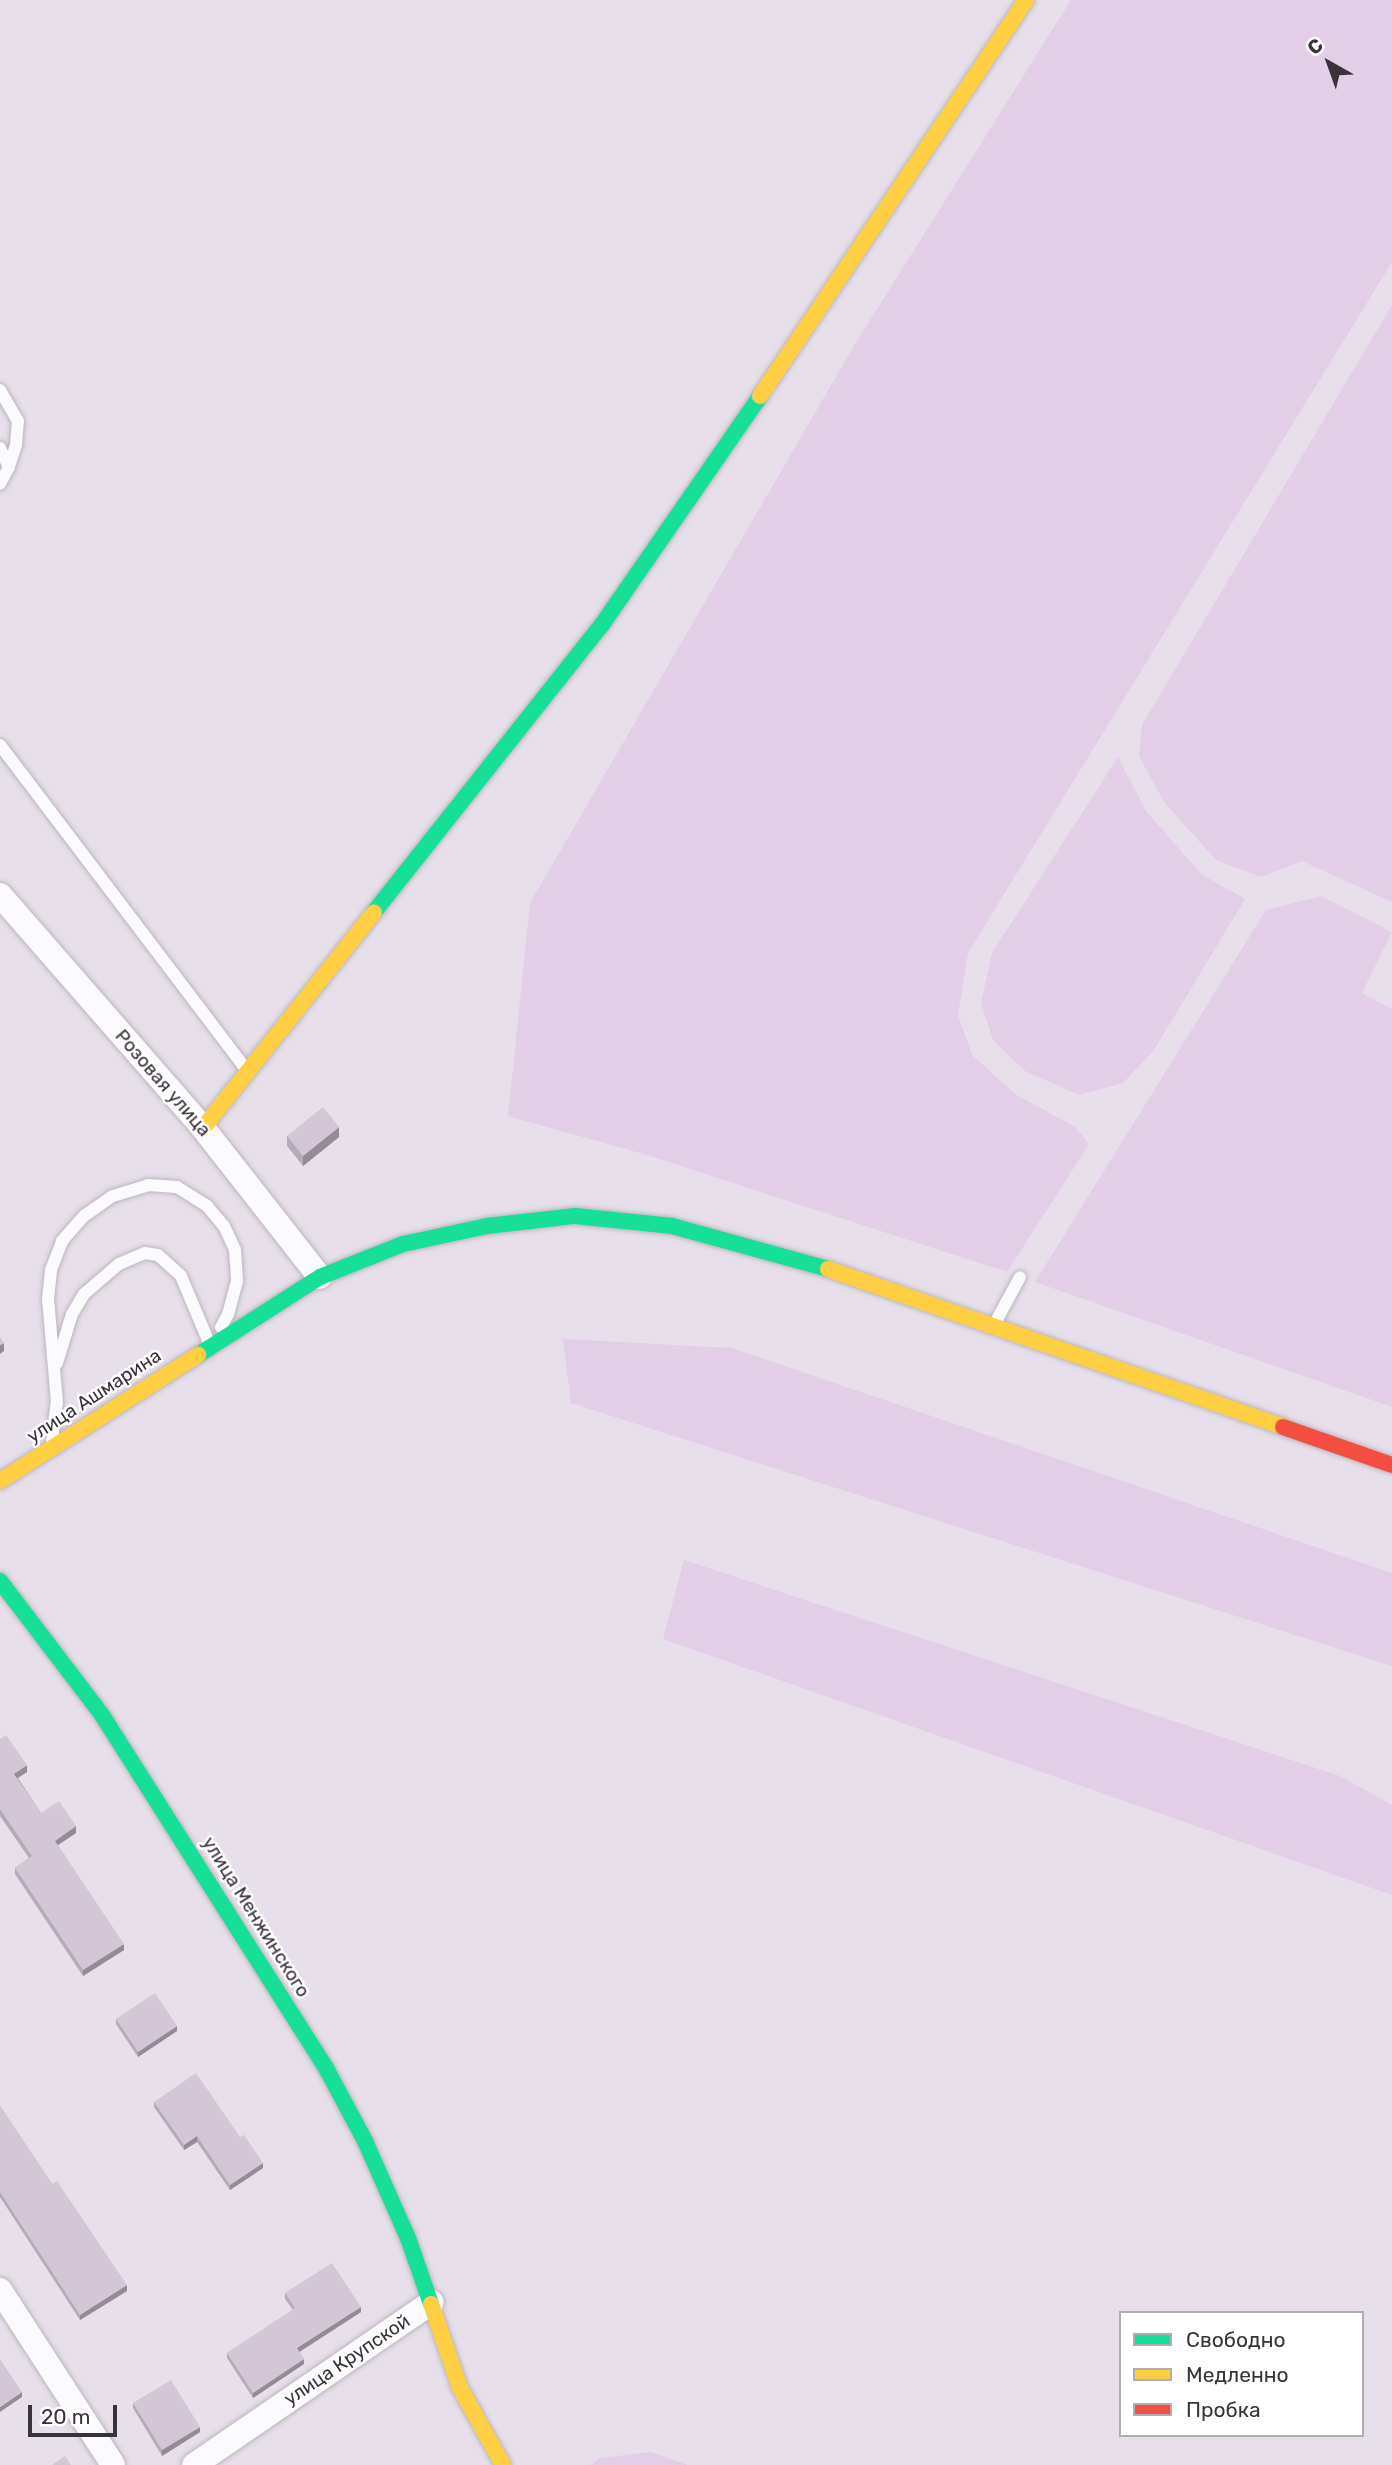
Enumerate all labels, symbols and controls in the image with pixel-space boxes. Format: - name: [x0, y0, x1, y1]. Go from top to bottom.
- north arrow: [1294, 28, 1364, 98]
- text: С: [1303, 33, 1328, 60]
- street label: Розовая улица: [110, 1025, 216, 1141]
- street label: улица Ашмарина: [23, 1344, 165, 1448]
- street label: улица Менжинского: [197, 1833, 315, 2001]
- street label: улица Крупской: [280, 2310, 414, 2410]
- legend: [1119, 2311, 1364, 2437]
- text: Свободно: [1186, 2327, 1286, 2352]
- text: Медленно: [1186, 2362, 1289, 2387]
- scale bar: [32, 2392, 121, 2436]
- text: Пробка: [1186, 2397, 1261, 2422]
- text: 20 m: [41, 2404, 90, 2429]

